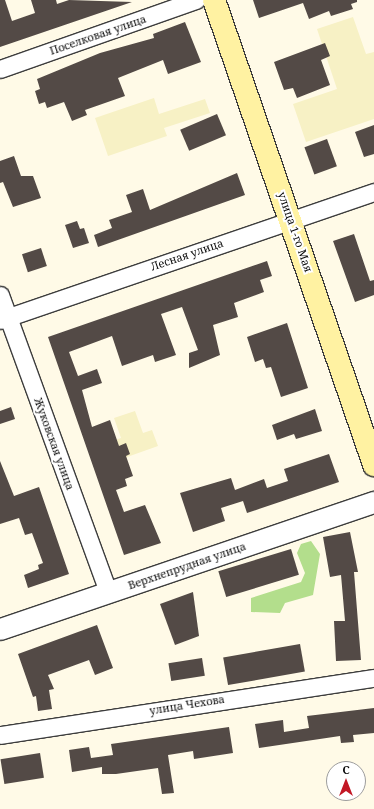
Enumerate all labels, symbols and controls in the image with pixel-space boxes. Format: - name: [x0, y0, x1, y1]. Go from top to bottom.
- street label: Поселковая улица: [48, 12, 148, 58]
- street label: улица 1-го Мая: [275, 190, 315, 274]
- street label: Лесная улица: [149, 236, 225, 274]
- street label: Жуковская улица: [31, 396, 77, 492]
- street label: Верхнепрудная улица: [126, 540, 248, 592]
- street label: улица Чехова: [148, 693, 226, 717]
- north arrow: [326, 761, 366, 801]
- text: С: [342, 762, 350, 777]

